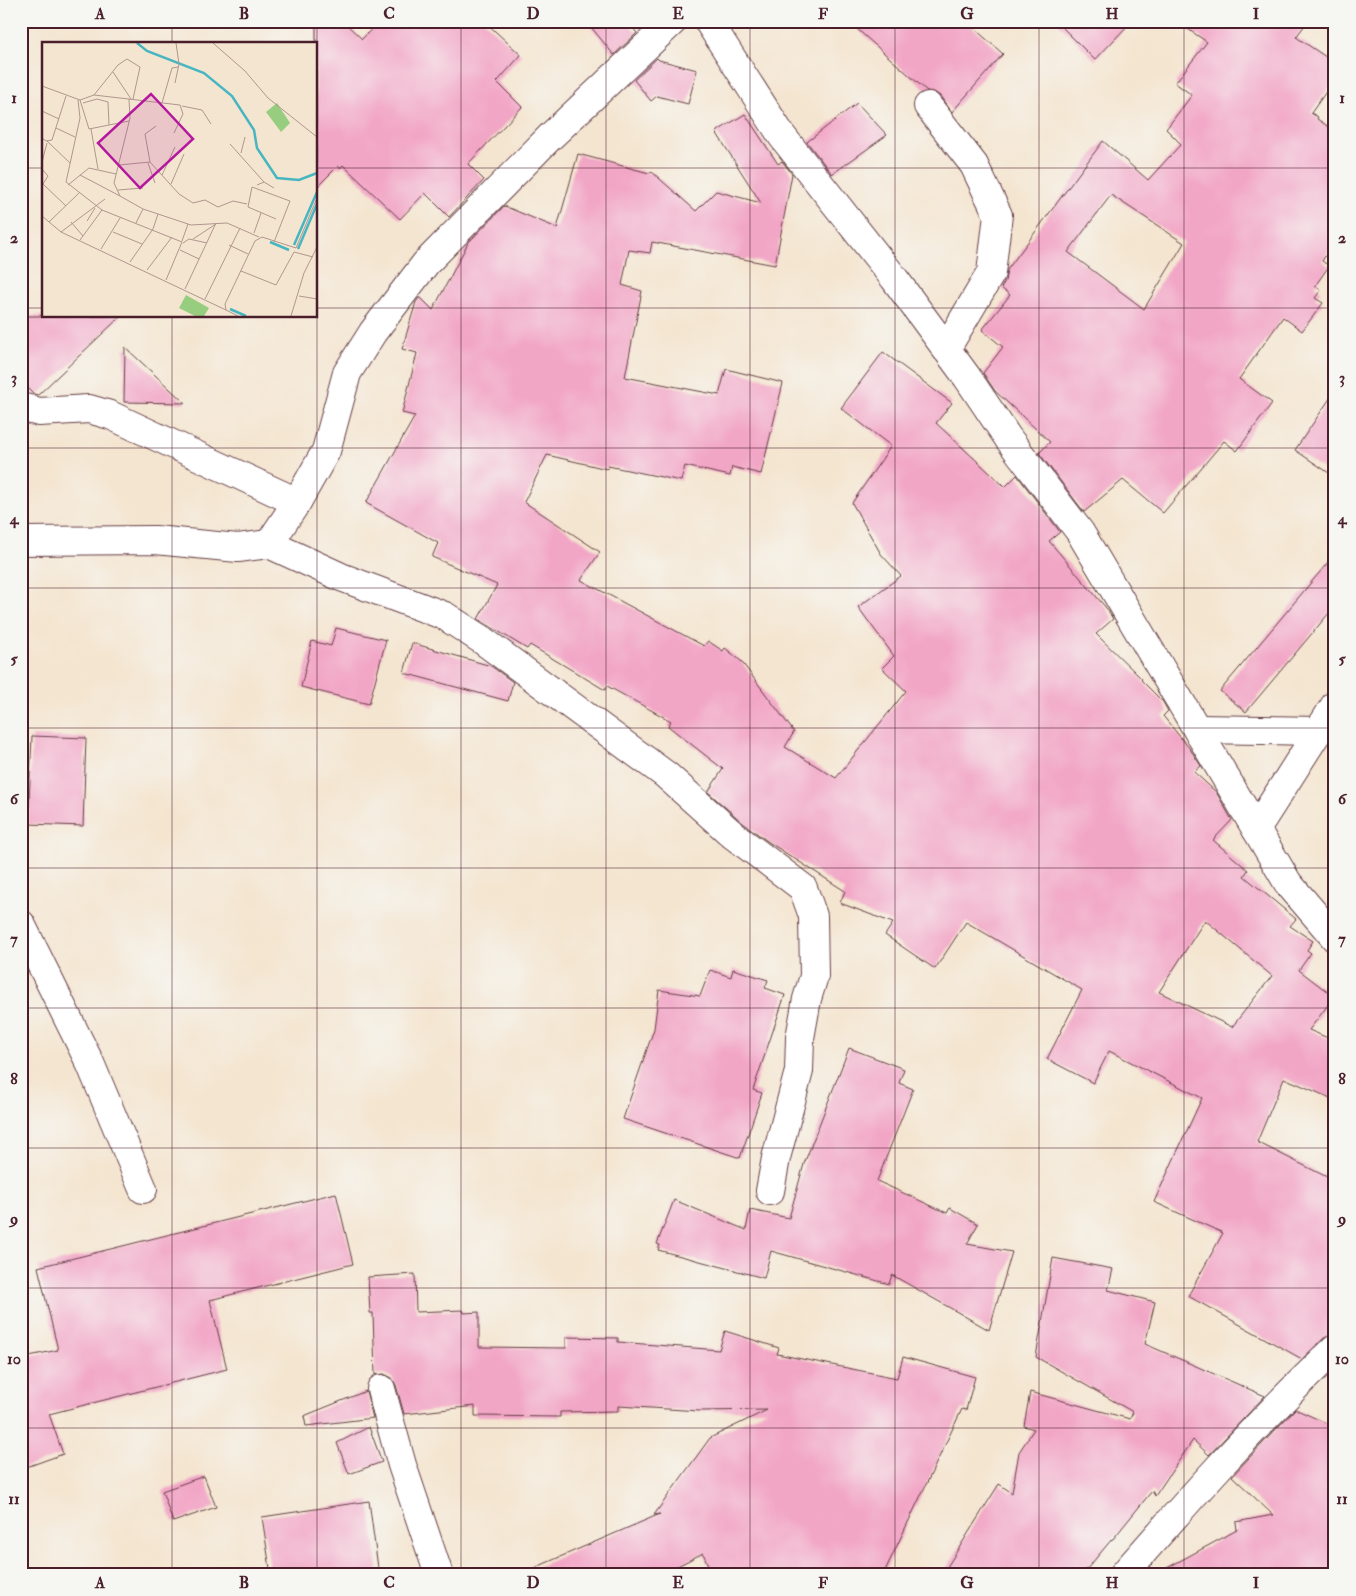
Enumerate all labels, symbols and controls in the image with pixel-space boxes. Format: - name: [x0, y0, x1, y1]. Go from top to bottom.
- text: A: [94, 4, 106, 24]
- text: B: [239, 4, 249, 24]
- text: C: [383, 4, 395, 24]
- text: D: [526, 4, 540, 24]
- text: E: [672, 4, 684, 24]
- text: F: [818, 4, 828, 24]
- text: G: [960, 4, 974, 24]
- text: H: [1105, 4, 1119, 24]
- text: I: [1253, 4, 1260, 24]
- inset map: [42, 42, 318, 318]
- text: 1: [11, 88, 17, 108]
- text: 1: [1339, 88, 1345, 108]
- text: 2: [10, 228, 18, 248]
- text: 2: [1338, 228, 1346, 248]
- text: 3: [11, 368, 17, 388]
- text: 3: [1339, 368, 1345, 388]
- text: 4: [9, 509, 20, 529]
- text: 4: [1337, 509, 1348, 529]
- text: 5: [10, 649, 18, 669]
- text: 5: [1338, 649, 1346, 669]
- text: 6: [10, 789, 20, 809]
- text: 6: [1338, 789, 1348, 809]
- text: 7: [10, 929, 18, 949]
- text: 7: [1338, 929, 1346, 949]
- text: 8: [10, 1069, 18, 1089]
- text: 8: [1338, 1069, 1346, 1089]
- text: 9: [8, 1209, 18, 1229]
- text: 9: [1336, 1209, 1346, 1229]
- text: 10: [7, 1349, 21, 1369]
- text: 10: [1335, 1349, 1349, 1369]
- text: 11: [8, 1489, 20, 1509]
- text: 11: [1336, 1489, 1348, 1509]
- text: A: [94, 1573, 106, 1593]
- text: B: [239, 1573, 249, 1593]
- text: C: [383, 1573, 395, 1593]
- text: D: [526, 1573, 540, 1593]
- text: E: [672, 1573, 684, 1593]
- text: F: [818, 1573, 828, 1593]
- text: G: [960, 1573, 974, 1593]
- text: H: [1105, 1573, 1119, 1593]
- text: I: [1253, 1573, 1260, 1593]

